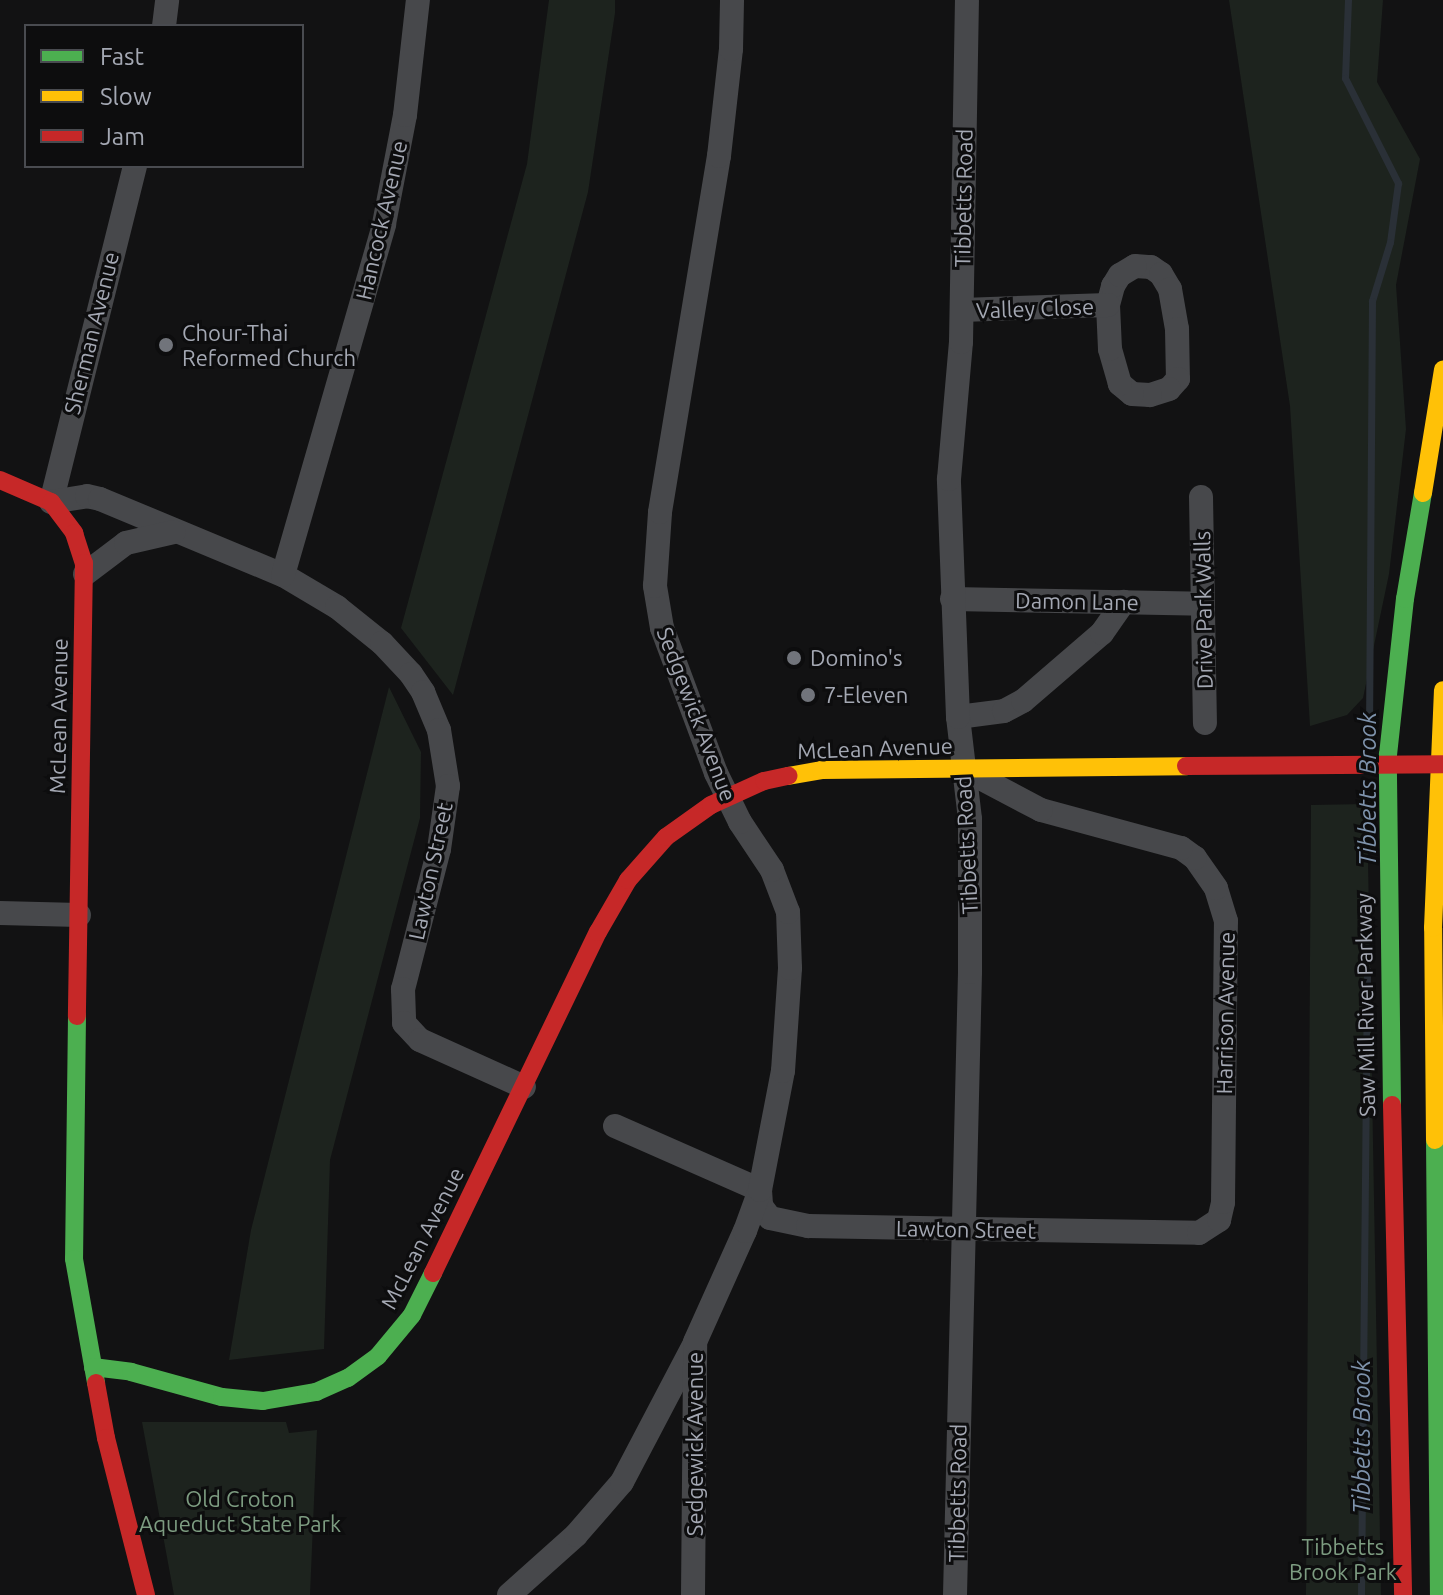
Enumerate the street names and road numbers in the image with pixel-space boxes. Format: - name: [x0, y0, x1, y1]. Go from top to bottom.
- street label: Tibbetts Road: [949, 129, 977, 267]
- street label: Hancock Avenue: [350, 138, 412, 302]
- street label: Sherman Avenue: [58, 249, 124, 417]
- street label: Valley Close: [976, 293, 1094, 323]
- street label: Drive Park Walls: [1188, 531, 1218, 689]
- street label: Damon Lane: [1015, 587, 1139, 615]
- street label: Sedgewick Avenue: [652, 623, 742, 805]
- street label: McLean Avenue: [43, 638, 73, 794]
- street label: McLean Avenue: [797, 732, 953, 764]
- street label: Tibbetts Road: [949, 775, 983, 915]
- street label: Lawton Street: [403, 800, 457, 942]
- street label: Saw Mill River Parkway: [1350, 893, 1380, 1117]
- street label: Harrison Avenue: [1210, 931, 1240, 1095]
- street label: McLean Avenue: [375, 1163, 469, 1313]
- street label: Lawton Street: [896, 1215, 1036, 1243]
- street label: Sedgewick Avenue: [682, 1352, 708, 1536]
- street label: Tibbetts Road: [943, 1424, 971, 1562]

